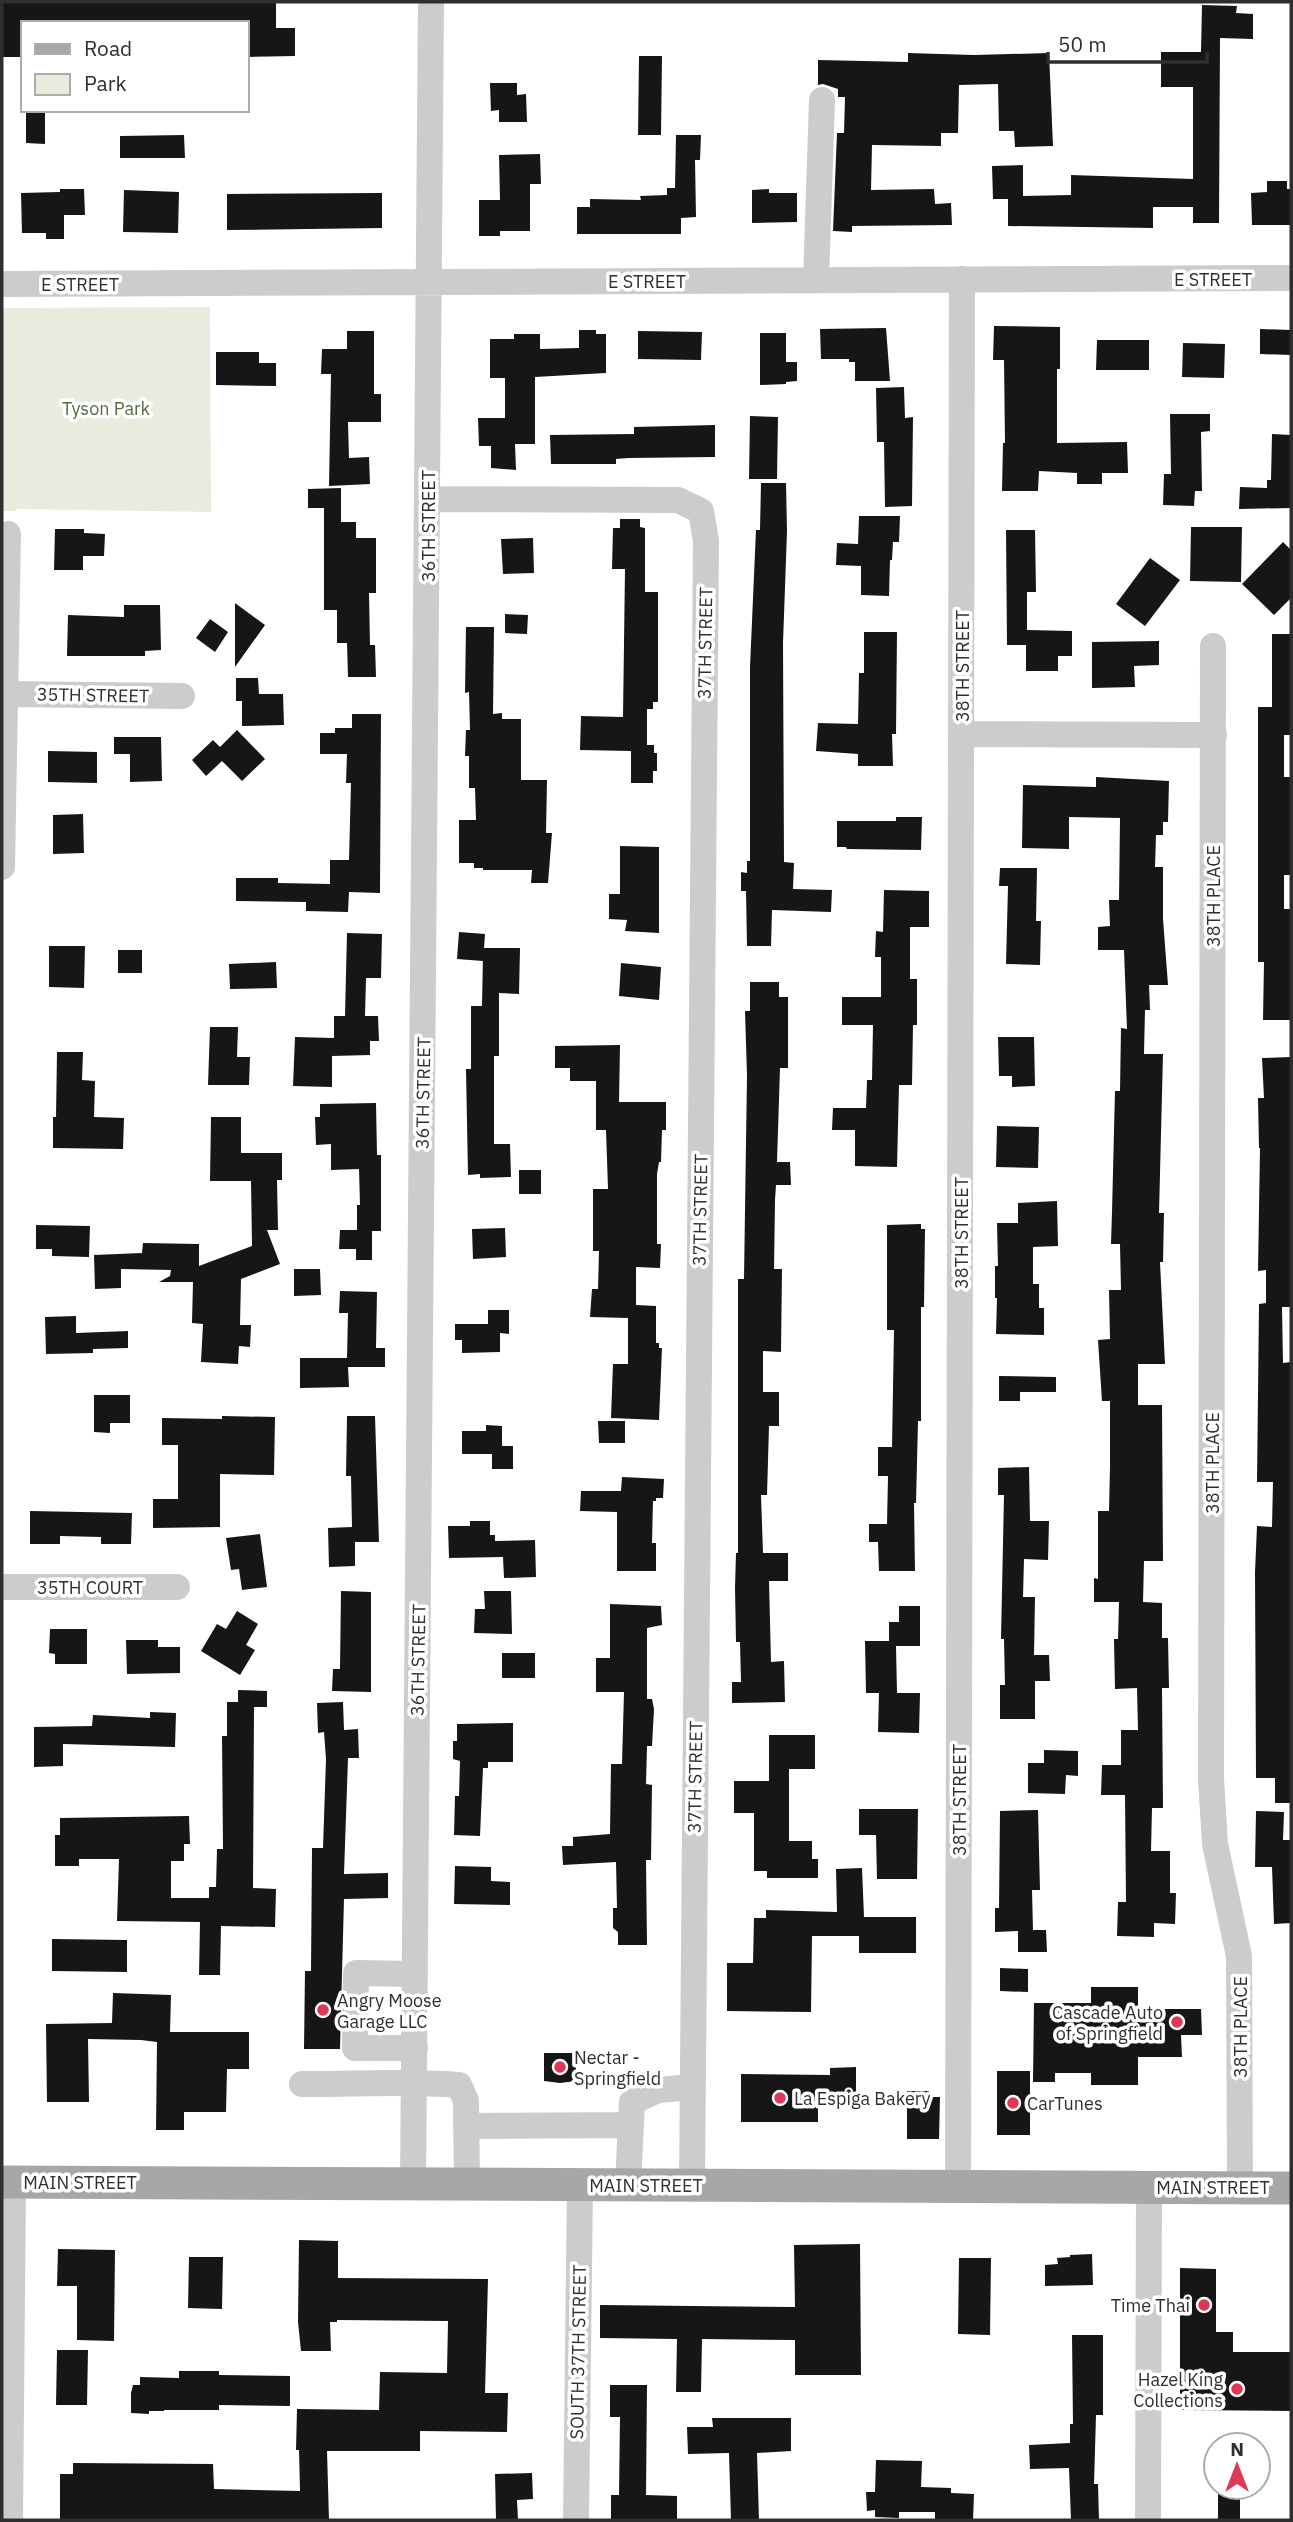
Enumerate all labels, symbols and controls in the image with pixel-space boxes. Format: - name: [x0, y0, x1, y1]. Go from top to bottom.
- legend: [21, 21, 248, 112]
- scale bar: [1048, 21, 1207, 65]
- text: 50 m: [1058, 30, 1107, 58]
- text: Road: [84, 34, 132, 62]
- text: Park: [84, 69, 127, 97]
- street label: E STREET: [1174, 268, 1252, 291]
- street label: E STREET: [608, 270, 686, 293]
- street label: E STREET: [41, 273, 119, 296]
- park label: Tyson Park: [62, 397, 151, 420]
- street label: 36TH STREET: [417, 470, 440, 582]
- street label: 37TH STREET: [693, 587, 717, 699]
- street label: 38TH STREET: [951, 610, 974, 722]
- street label: 35TH STREET: [37, 683, 149, 707]
- street label: 38TH PLACE: [1202, 845, 1225, 947]
- street label: 36TH STREET: [411, 1037, 435, 1149]
- street label: 37TH STREET: [688, 1154, 712, 1266]
- street label: 38TH STREET: [950, 1177, 973, 1289]
- street label: 38TH PLACE: [1201, 1412, 1224, 1514]
- street label: 35TH COURT: [37, 1576, 143, 1599]
- street label: 36TH STREET: [406, 1604, 430, 1716]
- street label: 37TH STREET: [683, 1721, 707, 1833]
- street label: 38TH STREET: [948, 1744, 971, 1856]
- street label: 38TH PLACE: [1229, 1976, 1252, 2078]
- place label: Angry Moose Garage LLC: [337, 1989, 442, 2033]
- place label: Cascade Auto of Springfield: [1052, 2001, 1163, 2045]
- marker: Angry Moose Garage LLC: [315, 2002, 331, 2018]
- marker: Cascade Auto of Springfield: [1169, 2014, 1185, 2030]
- place label: Nectar - Springfield: [574, 2046, 661, 2090]
- marker: Nectar - Springfield: [552, 2059, 568, 2075]
- place label: La Espiga Bakery: [794, 2087, 931, 2110]
- marker: La Espiga Bakery: [772, 2090, 788, 2106]
- place label: CarTunes: [1027, 2092, 1103, 2115]
- marker: CarTunes: [1005, 2095, 1021, 2111]
- street label: MAIN STREET: [23, 2171, 137, 2194]
- street label: MAIN STREET: [589, 2174, 703, 2197]
- street label: MAIN STREET: [1156, 2176, 1270, 2199]
- street label: SOUTH 37TH STREET: [565, 2264, 591, 2440]
- place label: Time Thai: [1111, 2294, 1190, 2317]
- marker: Time Thai: [1196, 2297, 1212, 2313]
- place label: Hazel King Collections: [1133, 2368, 1223, 2412]
- marker: Hazel King Collections: [1229, 2381, 1245, 2397]
- north arrow: [1202, 2431, 1272, 2501]
- text: N: [1230, 2437, 1244, 2461]

